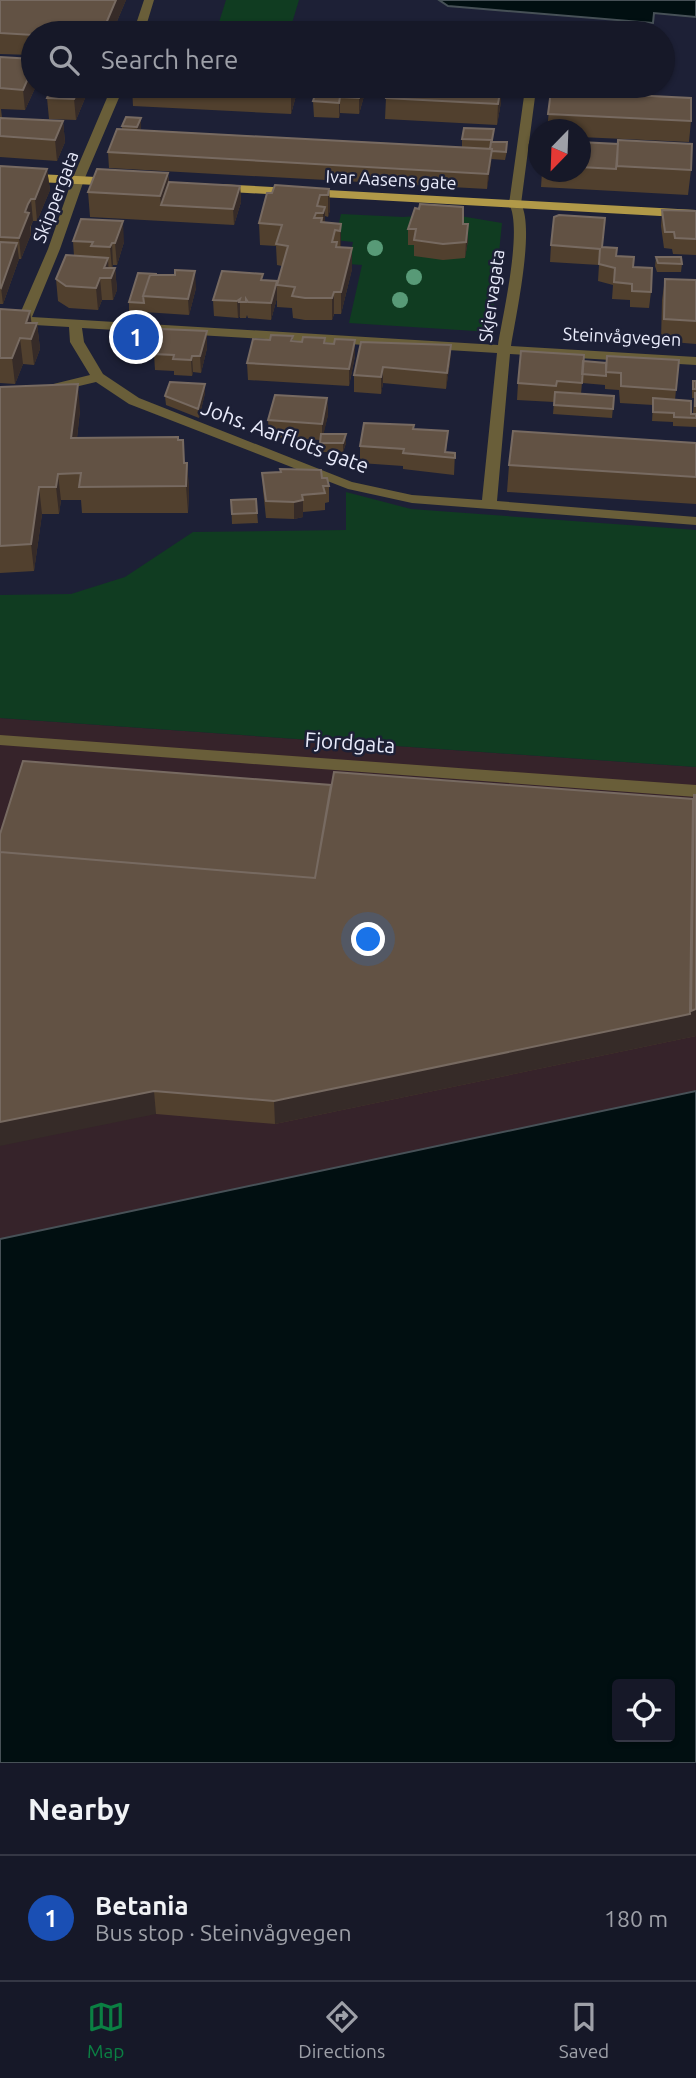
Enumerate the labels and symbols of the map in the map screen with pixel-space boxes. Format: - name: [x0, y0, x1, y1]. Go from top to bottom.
- north arrow: [528, 119, 591, 182]
- street label: Skippergata: [28, 148, 82, 245]
- street label: Ivar Aasens gate: [325, 166, 457, 192]
- street label: Skjervagata: [475, 248, 507, 344]
- pin: 1: [113, 311, 159, 363]
- street label: Steinvågvegen: [562, 323, 682, 349]
- street label: Johs. Aarflots gate: [198, 395, 372, 478]
- street label: Fjordgata: [304, 727, 396, 757]
- your location: [351, 922, 385, 956]

